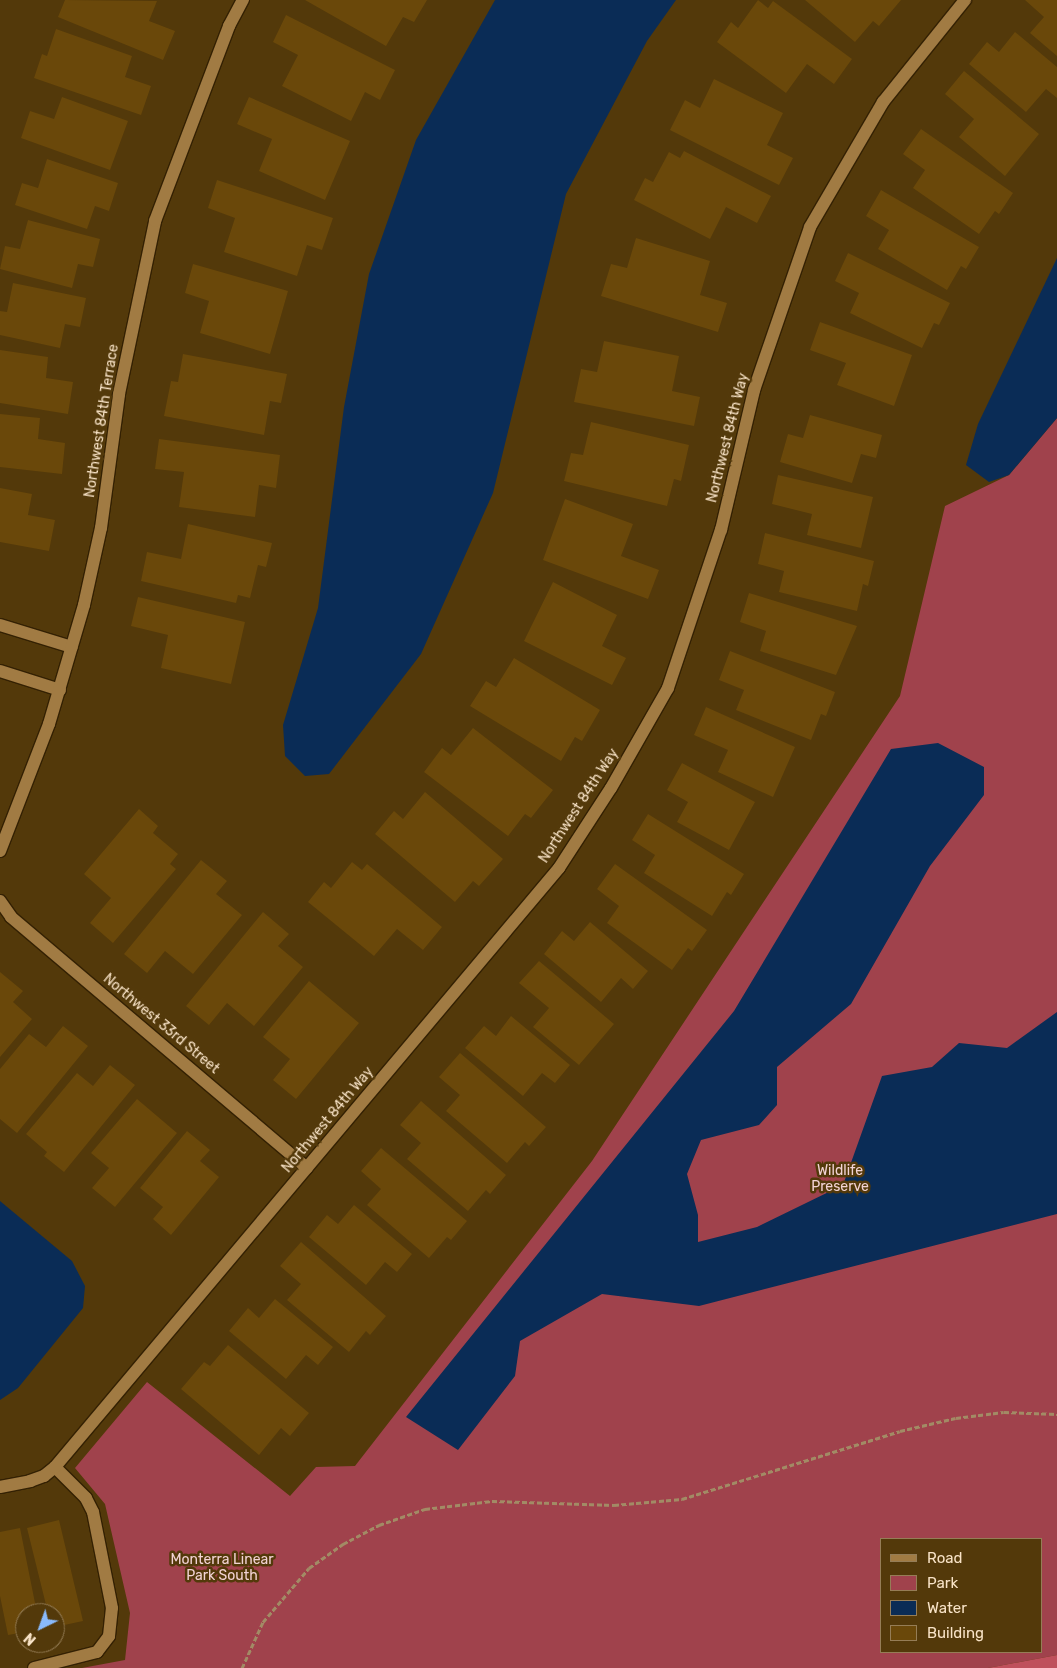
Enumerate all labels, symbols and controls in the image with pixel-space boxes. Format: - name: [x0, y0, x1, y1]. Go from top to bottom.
- street label: Northwest 84th Terrace: [82, 343, 122, 499]
- street label: Northwest 84th Way: [704, 371, 752, 505]
- street label: Northwest 84th Way: [536, 746, 622, 866]
- street label: Northwest 33rd Street: [100, 971, 222, 1077]
- street label: Northwest 84th Way: [279, 1064, 377, 1176]
- park label: Wildlife Preserve: [811, 1163, 869, 1196]
- legend: [880, 1538, 1042, 1653]
- text: Road: [927, 1549, 963, 1567]
- park label: Monterra Linear Park South: [170, 1552, 274, 1584]
- text: Park: [927, 1574, 958, 1592]
- text: Water: [927, 1599, 967, 1617]
- north arrow: [15, 1603, 65, 1653]
- text: Building: [927, 1624, 984, 1642]
- text: N: [21, 1629, 40, 1648]

